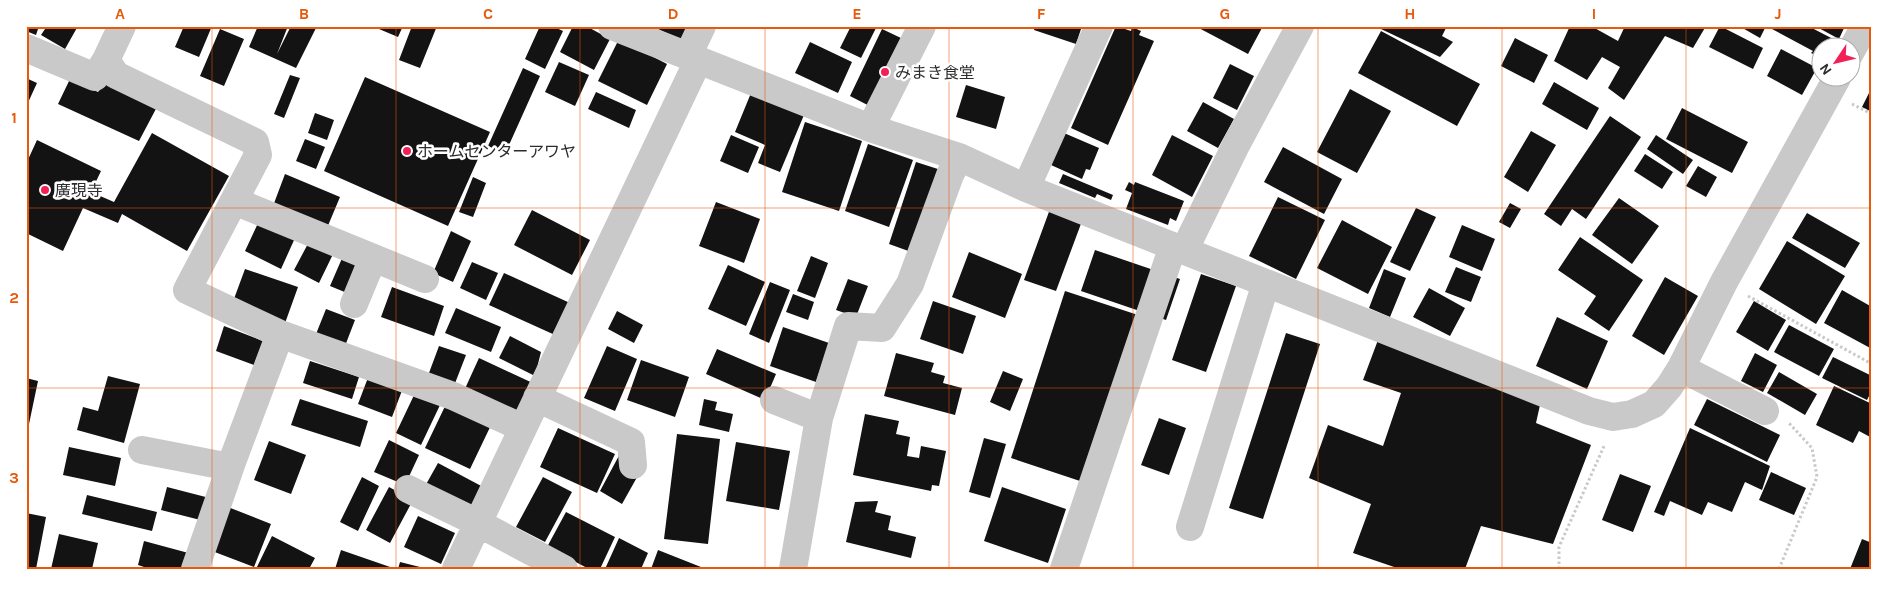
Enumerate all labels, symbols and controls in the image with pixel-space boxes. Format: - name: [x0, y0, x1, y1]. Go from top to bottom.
- text: A: [115, 4, 125, 23]
- text: B: [299, 4, 309, 23]
- text: C: [483, 4, 493, 23]
- text: D: [668, 4, 679, 23]
- text: E: [852, 4, 862, 23]
- text: F: [1037, 4, 1046, 23]
- text: G: [1220, 4, 1230, 23]
- text: H: [1404, 4, 1416, 23]
- text: I: [1592, 4, 1596, 23]
- text: J: [1774, 4, 1782, 23]
- north arrow: [1810, 38, 1860, 88]
- text: N: [1816, 60, 1836, 78]
- place label: みまき食堂: [895, 63, 975, 82]
- marker: みまき食堂: [879, 66, 891, 78]
- text: 1: [11, 108, 17, 127]
- place label: ホームセンターアワヤ: [417, 142, 576, 161]
- marker: ホームセンターアワヤ: [401, 145, 413, 157]
- place label: 廣現寺: [55, 181, 103, 200]
- marker: 廣現寺: [39, 184, 51, 196]
- text: 2: [9, 288, 19, 307]
- text: 3: [9, 468, 19, 487]

